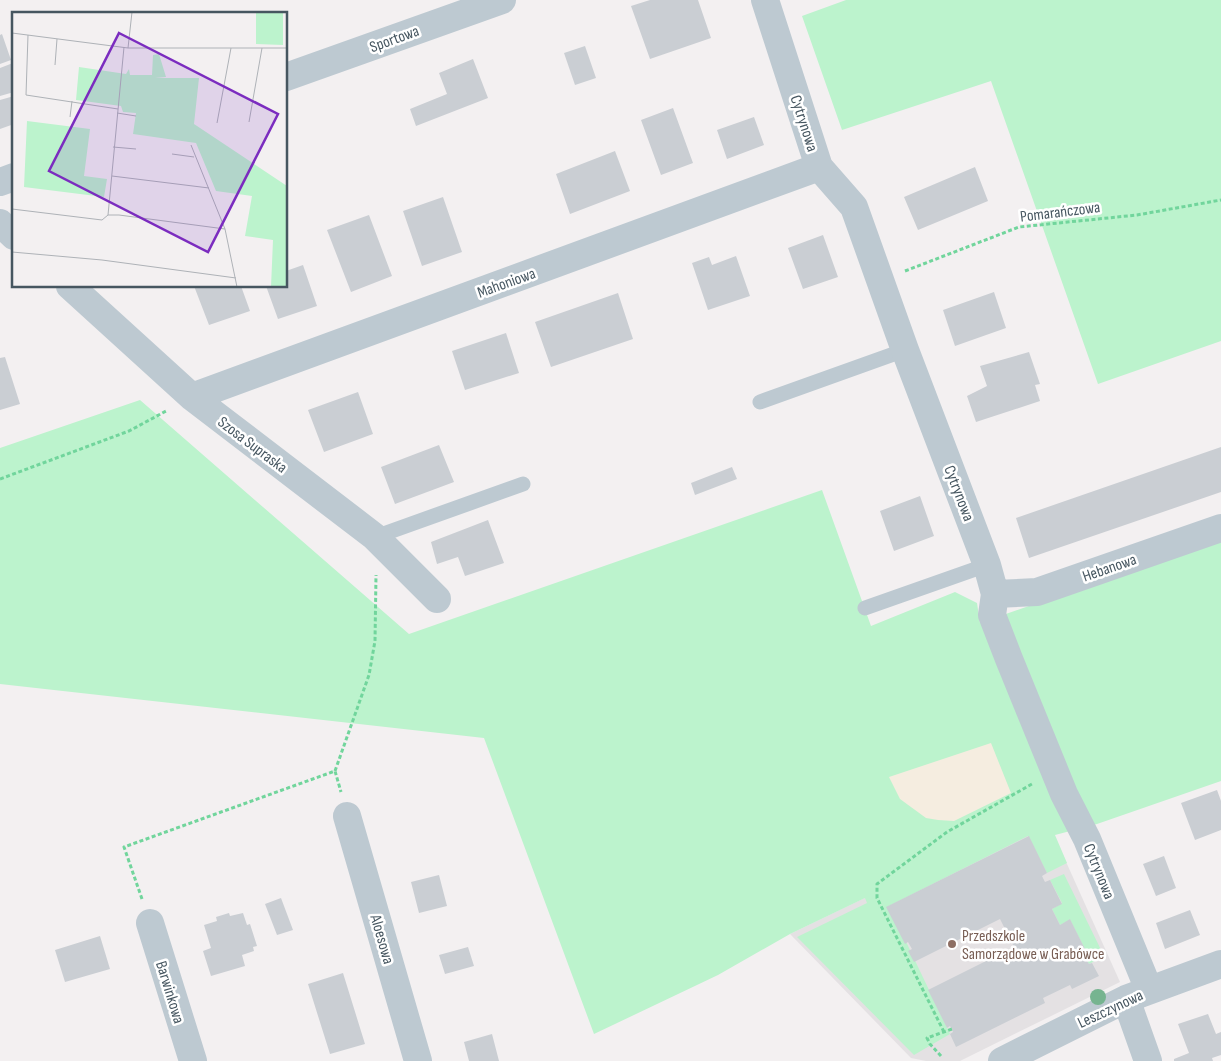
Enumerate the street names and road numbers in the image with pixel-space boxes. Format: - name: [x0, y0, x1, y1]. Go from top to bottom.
- street label: Sportowa: [367, 22, 422, 57]
- street label: Cytrynowa: [786, 93, 822, 154]
- street label: Pomarańczowa: [1019, 198, 1101, 227]
- street label: Mahoniowa: [475, 264, 538, 303]
- street label: Szosa Supraska: [214, 413, 291, 477]
- street label: Cytrynowa: [939, 463, 978, 524]
- street label: Hebanowa: [1080, 550, 1139, 586]
- street label: Cytrynowa: [1079, 841, 1118, 902]
- street label: Aloesowa: [365, 912, 398, 966]
- street label: Barwinkowa: [151, 959, 188, 1026]
- street label: Leszczynowa: [1075, 986, 1146, 1033]

